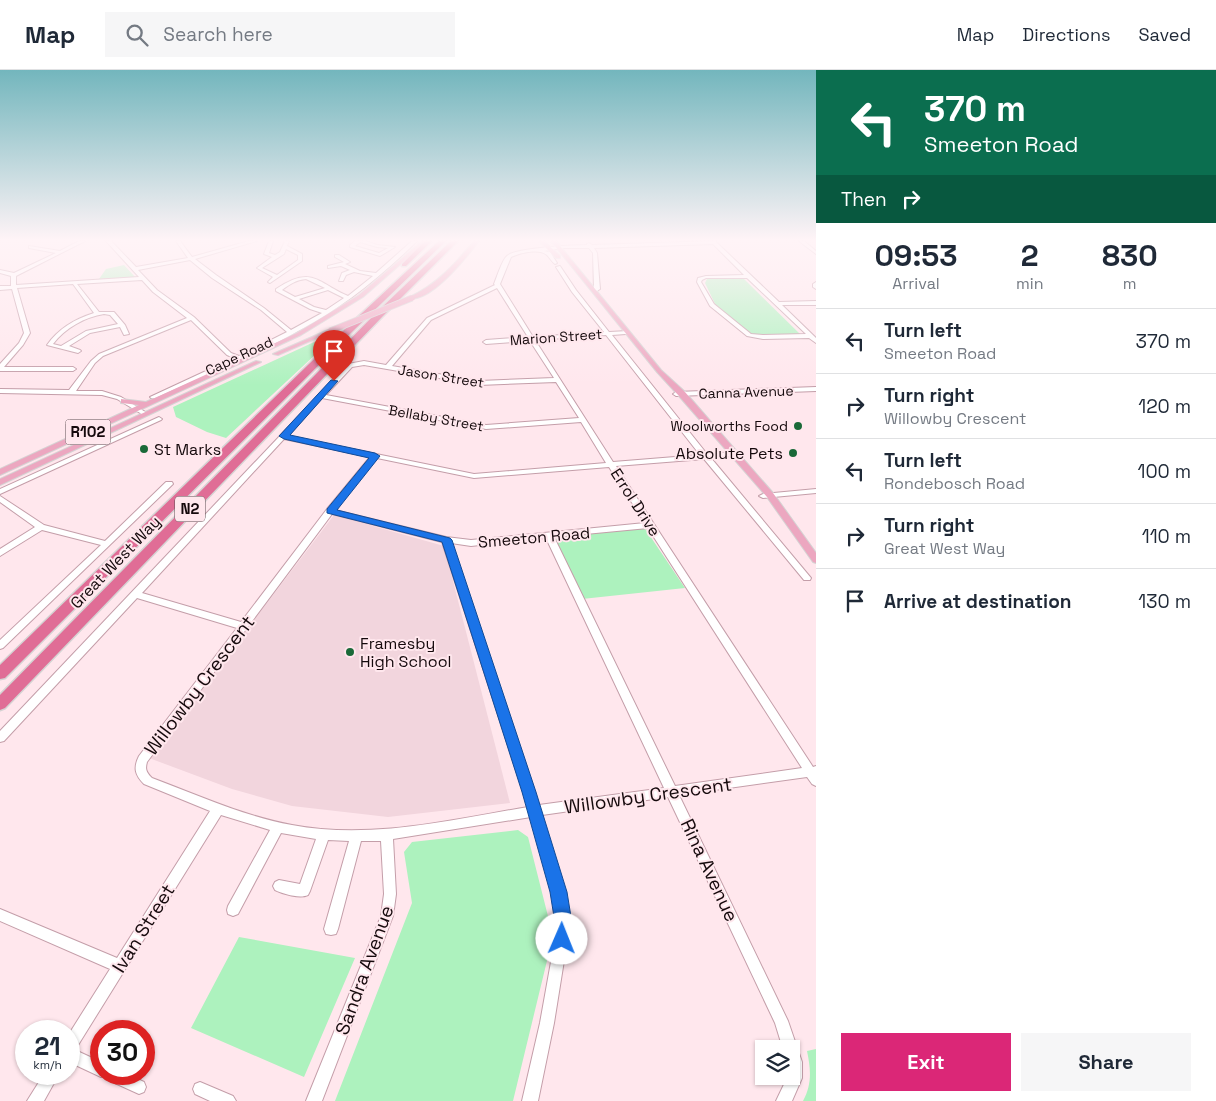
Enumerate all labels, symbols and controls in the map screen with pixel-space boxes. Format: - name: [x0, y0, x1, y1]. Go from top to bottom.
- search box: [105, 12, 455, 57]
- text: Map: [25, 19, 75, 50]
- icon: search: [123, 21, 151, 49]
- text: Search here: [163, 22, 273, 47]
- text: Map: [957, 23, 994, 46]
- text: Directions: [1022, 23, 1111, 46]
- text: Saved: [1139, 23, 1191, 46]
- text: 370 m: [924, 87, 1026, 131]
- icon: left: [841, 90, 906, 155]
- text: Smeeton Road: [924, 130, 1078, 158]
- icon: right: [897, 185, 925, 213]
- text: Then: [841, 187, 887, 212]
- text: 09:53: [874, 236, 958, 275]
- text: 2: [1021, 236, 1039, 275]
- text: 830: [1102, 236, 1158, 275]
- text: Arrival: [892, 273, 940, 294]
- text: min: [1016, 273, 1043, 294]
- text: m: [1123, 273, 1137, 294]
- text: Turn left: [884, 318, 962, 343]
- street label: Marion Street: [509, 325, 603, 349]
- icon: left: [841, 327, 869, 355]
- text: 370 m: [1136, 329, 1191, 354]
- pin: [313, 330, 355, 381]
- street label: Cape Road: [202, 333, 276, 379]
- icon: arrive: [320, 337, 348, 365]
- text: Smeeton Road: [884, 343, 996, 364]
- street label: Jason Street: [397, 360, 485, 392]
- street label: Canna Avenue: [698, 381, 794, 403]
- text: Turn right: [884, 383, 974, 408]
- icon: right: [841, 392, 869, 420]
- text: 120 m: [1138, 394, 1191, 419]
- street label: Bellaby Street: [387, 401, 485, 435]
- text: Willowby Crescent: [884, 408, 1026, 429]
- place label: Woolworths Food: [670, 417, 788, 435]
- road number: R102: [66, 420, 110, 444]
- marker: Woolworths Food: [792, 420, 804, 432]
- place label: St Marks: [154, 439, 221, 460]
- marker: St Marks: [138, 443, 150, 455]
- place label: Absolute Pets: [676, 443, 783, 464]
- marker: Absolute Pets: [787, 447, 799, 459]
- text: Turn left: [884, 448, 962, 473]
- icon: left: [841, 457, 869, 485]
- text: 100 m: [1137, 459, 1191, 484]
- street label: Errol Drive: [606, 464, 665, 540]
- text: Rondebosch Road: [884, 473, 1025, 494]
- road number: N2: [175, 496, 205, 522]
- street label: Great West Way: [66, 511, 165, 613]
- text: Turn right: [884, 513, 974, 538]
- street label: Smeeton Road: [477, 522, 591, 553]
- icon: right: [841, 522, 869, 550]
- text: 110 m: [1142, 524, 1191, 549]
- text: Great West Way: [884, 538, 1005, 559]
- icon: arrive: [841, 587, 869, 615]
- text: Arrive at destination: [884, 589, 1072, 614]
- text: 130 m: [1138, 589, 1191, 614]
- street label: Willowby Crescent: [139, 610, 260, 760]
- place label: Framesby High School: [360, 633, 451, 672]
- marker: Framesby High School: [344, 646, 356, 658]
- street label: Willowby Crescent: [563, 771, 734, 820]
- street label: Rina Avenue: [675, 815, 744, 926]
- street label: Ivan Street: [106, 879, 181, 977]
- street label: Sandra Avenue: [329, 902, 399, 1038]
- position arrow: [535, 912, 587, 964]
- speed limit sign: 30: [90, 1020, 155, 1085]
- text: 21: [34, 1030, 61, 1062]
- button: Exit: [841, 1033, 1011, 1091]
- button: Share: [1021, 1033, 1191, 1091]
- map controls: [755, 1040, 800, 1085]
- button: layers: [755, 1040, 800, 1085]
- text: km/h: [33, 1057, 62, 1073]

